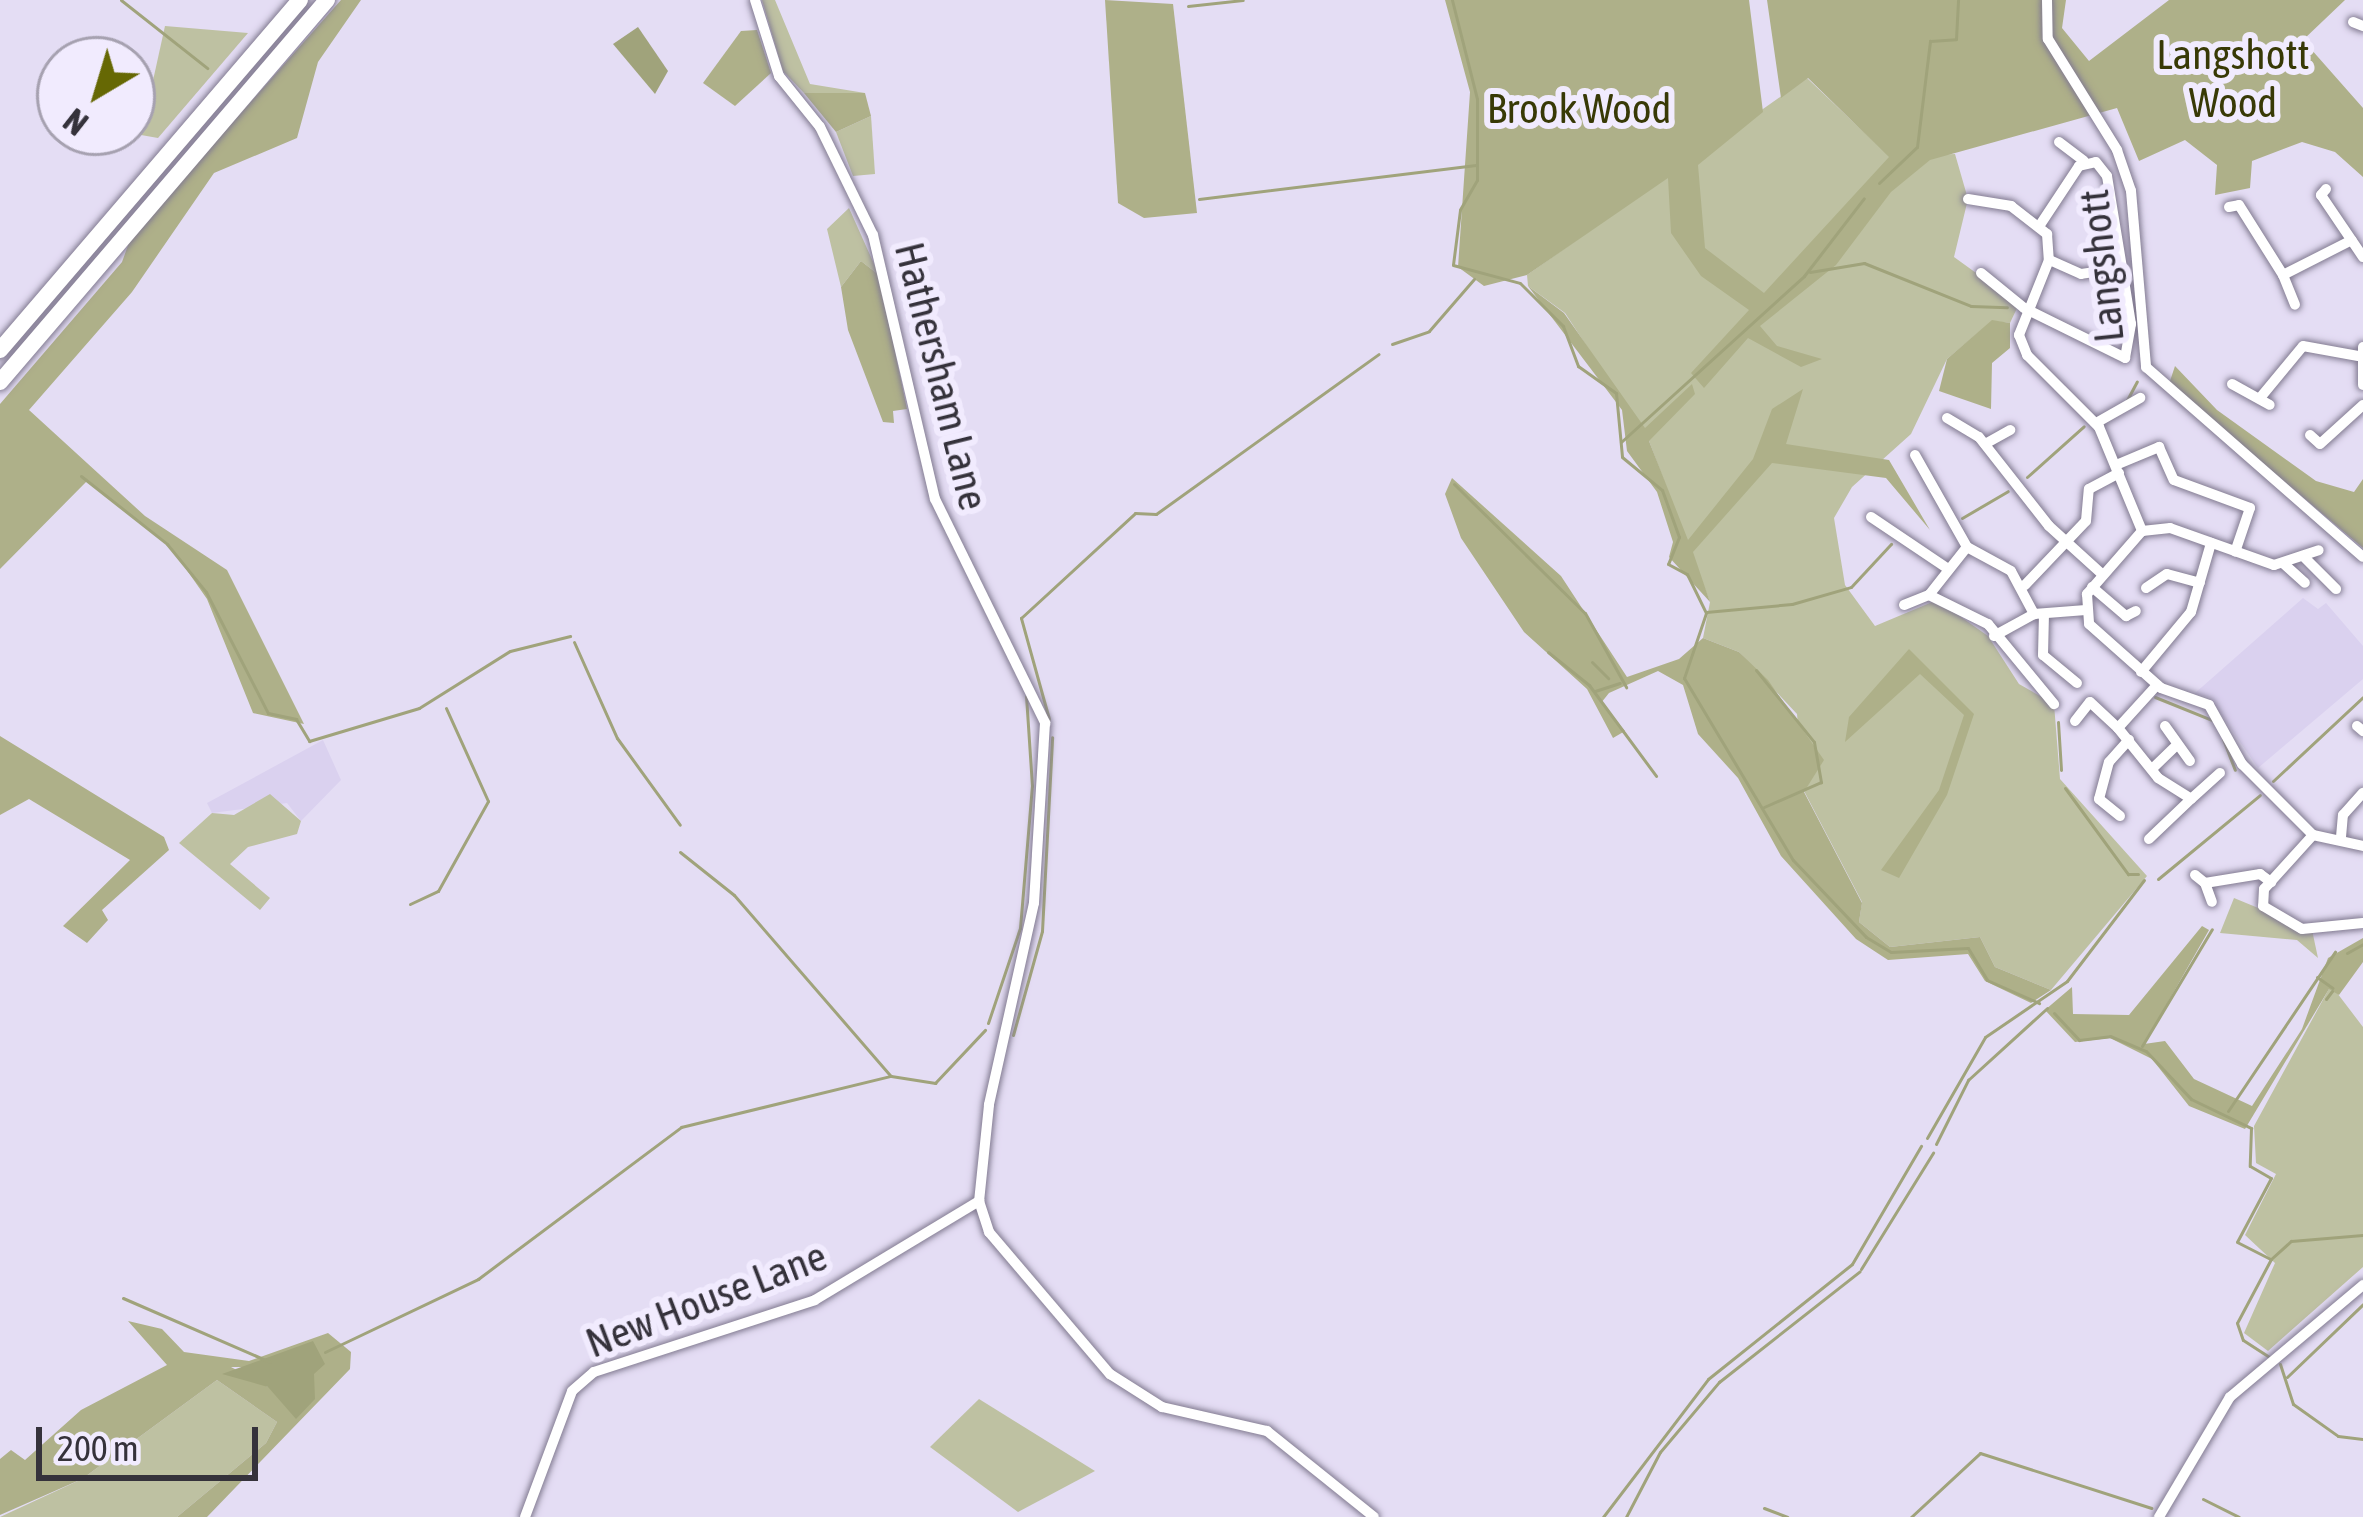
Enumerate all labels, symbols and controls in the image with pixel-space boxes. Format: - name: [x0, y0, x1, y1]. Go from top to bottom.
- park label: Langshott Wood: [2156, 29, 2310, 128]
- north arrow: [36, 36, 156, 156]
- park label: Brook Wood: [1487, 83, 1671, 133]
- text: N: [56, 101, 95, 143]
- street label: Langshott: [2068, 187, 2134, 345]
- street label: Hathersham Lane: [884, 237, 1000, 515]
- street label: New House Lane: [579, 1230, 833, 1368]
- scale bar: [42, 1403, 264, 1477]
- text: 200 m: [57, 1427, 139, 1469]

